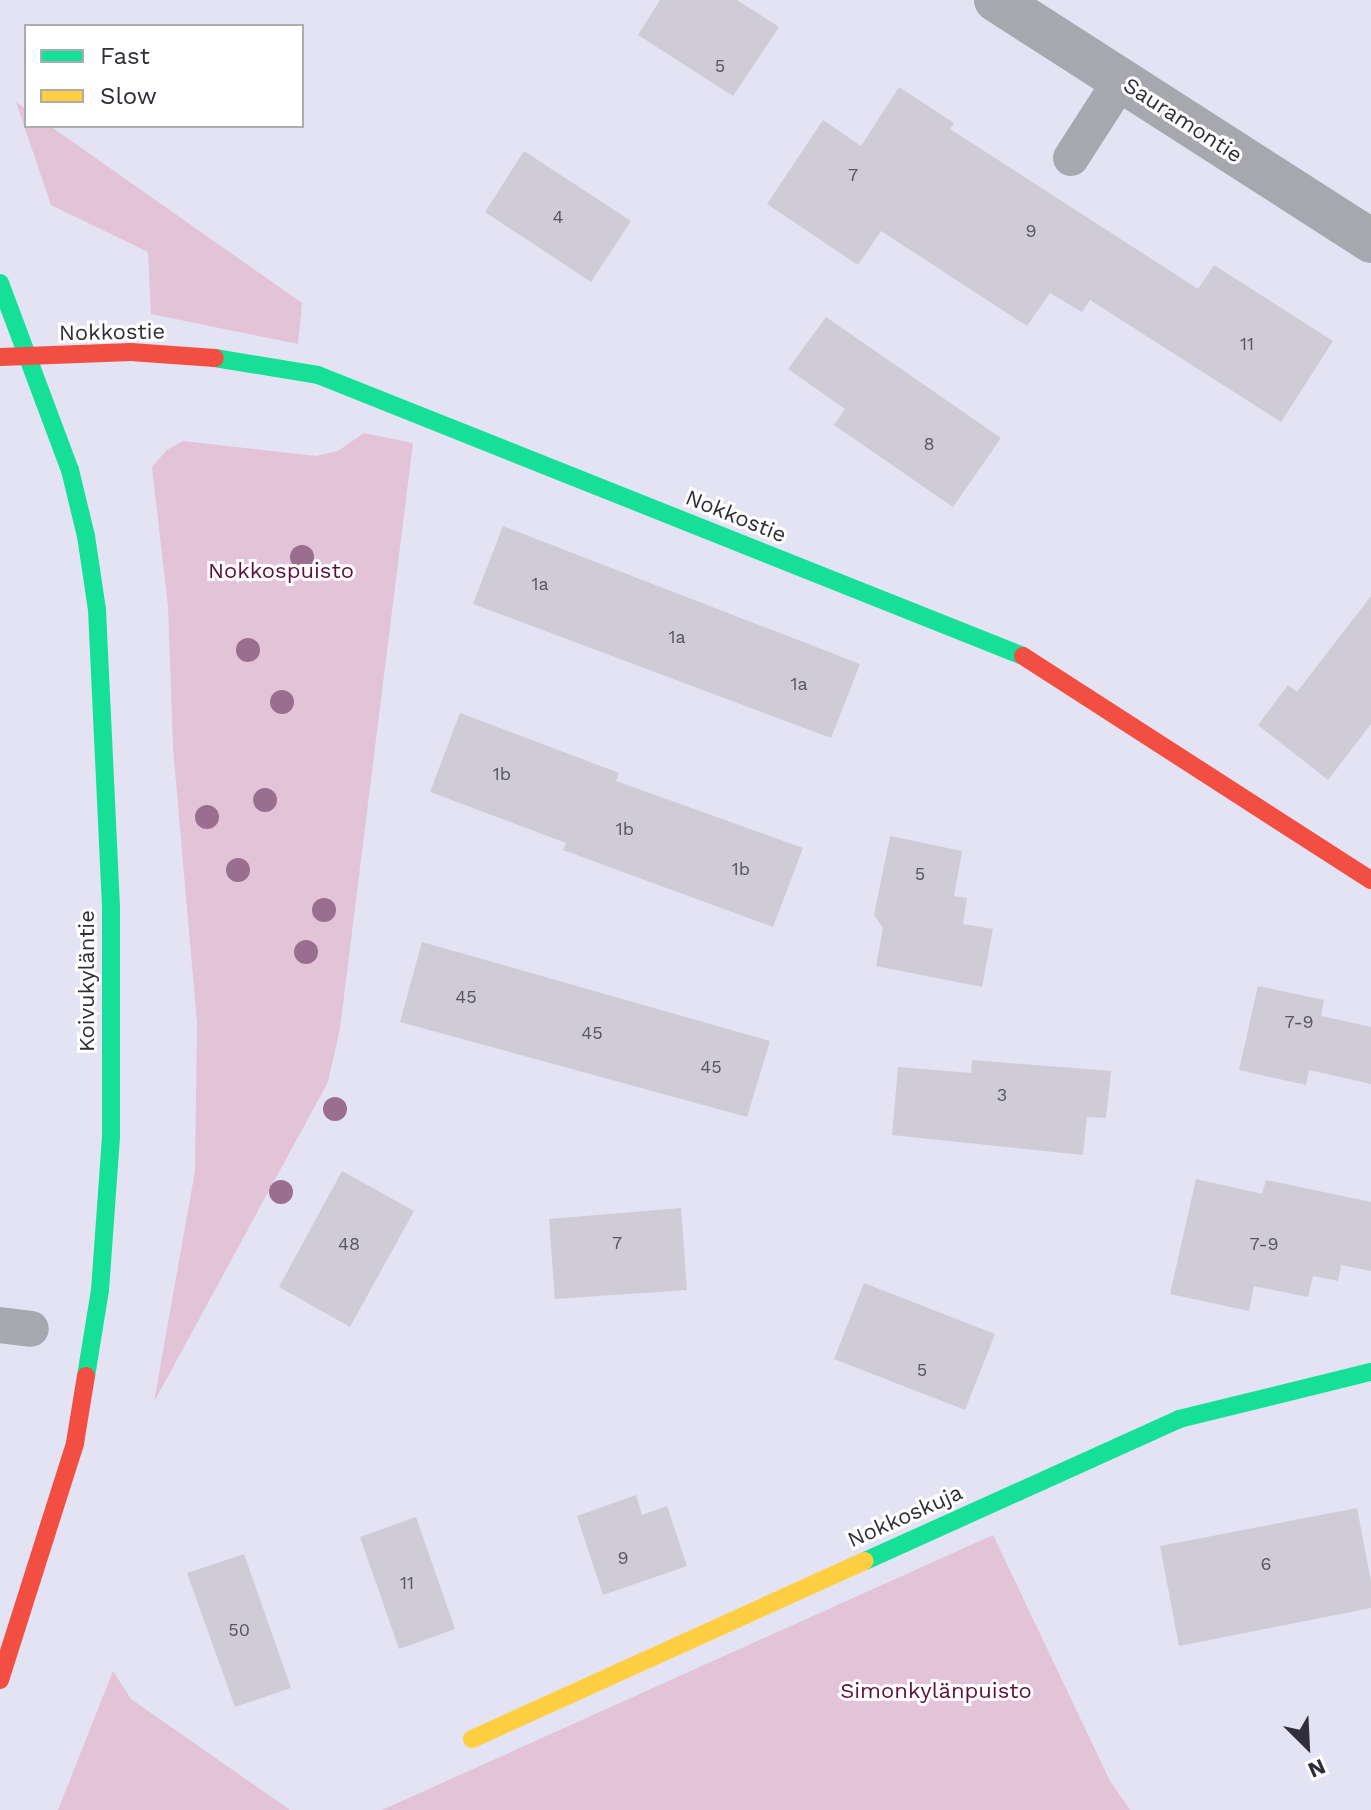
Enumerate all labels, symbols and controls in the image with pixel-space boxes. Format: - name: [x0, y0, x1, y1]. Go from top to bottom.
- legend: [24, 24, 304, 128]
- text: Fast: [100, 42, 150, 70]
- house number: 5: [715, 55, 725, 77]
- street label: Sauramontie: [1119, 72, 1247, 168]
- text: Slow: [100, 82, 157, 110]
- house number: 7: [848, 164, 858, 186]
- house number: 4: [553, 206, 563, 228]
- house number: 9: [1025, 220, 1037, 242]
- street label: Nokkostie: [59, 318, 165, 346]
- house number: 11: [1240, 333, 1254, 355]
- house number: 8: [923, 433, 935, 455]
- street label: Nokkostie: [682, 484, 790, 548]
- park label: Nokkospuisto: [208, 558, 354, 584]
- house number: 1a: [531, 573, 549, 595]
- house number: 1a: [668, 626, 686, 648]
- house number: 1a: [790, 673, 808, 695]
- house number: 1b: [493, 763, 511, 785]
- house number: 1b: [616, 818, 634, 840]
- house number: 1b: [732, 858, 750, 880]
- house number: 5: [915, 863, 925, 885]
- street label: Koivukyläntie: [74, 910, 100, 1052]
- house number: 45: [455, 986, 477, 1008]
- house number: 7-9: [1284, 1011, 1314, 1033]
- house number: 45: [581, 1022, 603, 1044]
- house number: 45: [700, 1056, 722, 1078]
- house number: 3: [997, 1084, 1007, 1106]
- house number: 7: [612, 1232, 622, 1254]
- house number: 48: [338, 1233, 360, 1255]
- house number: 7-9: [1249, 1233, 1279, 1255]
- house number: 5: [917, 1359, 927, 1381]
- street label: Nokkoskuja: [844, 1479, 966, 1553]
- house number: 9: [617, 1547, 629, 1569]
- house number: 6: [1261, 1553, 1271, 1575]
- house number: 11: [400, 1572, 414, 1594]
- house number: 50: [228, 1619, 250, 1641]
- park label: Simonkylänpuisto: [840, 1678, 1032, 1704]
- north arrow: [1267, 1706, 1347, 1786]
- text: N: [1304, 1754, 1330, 1783]

